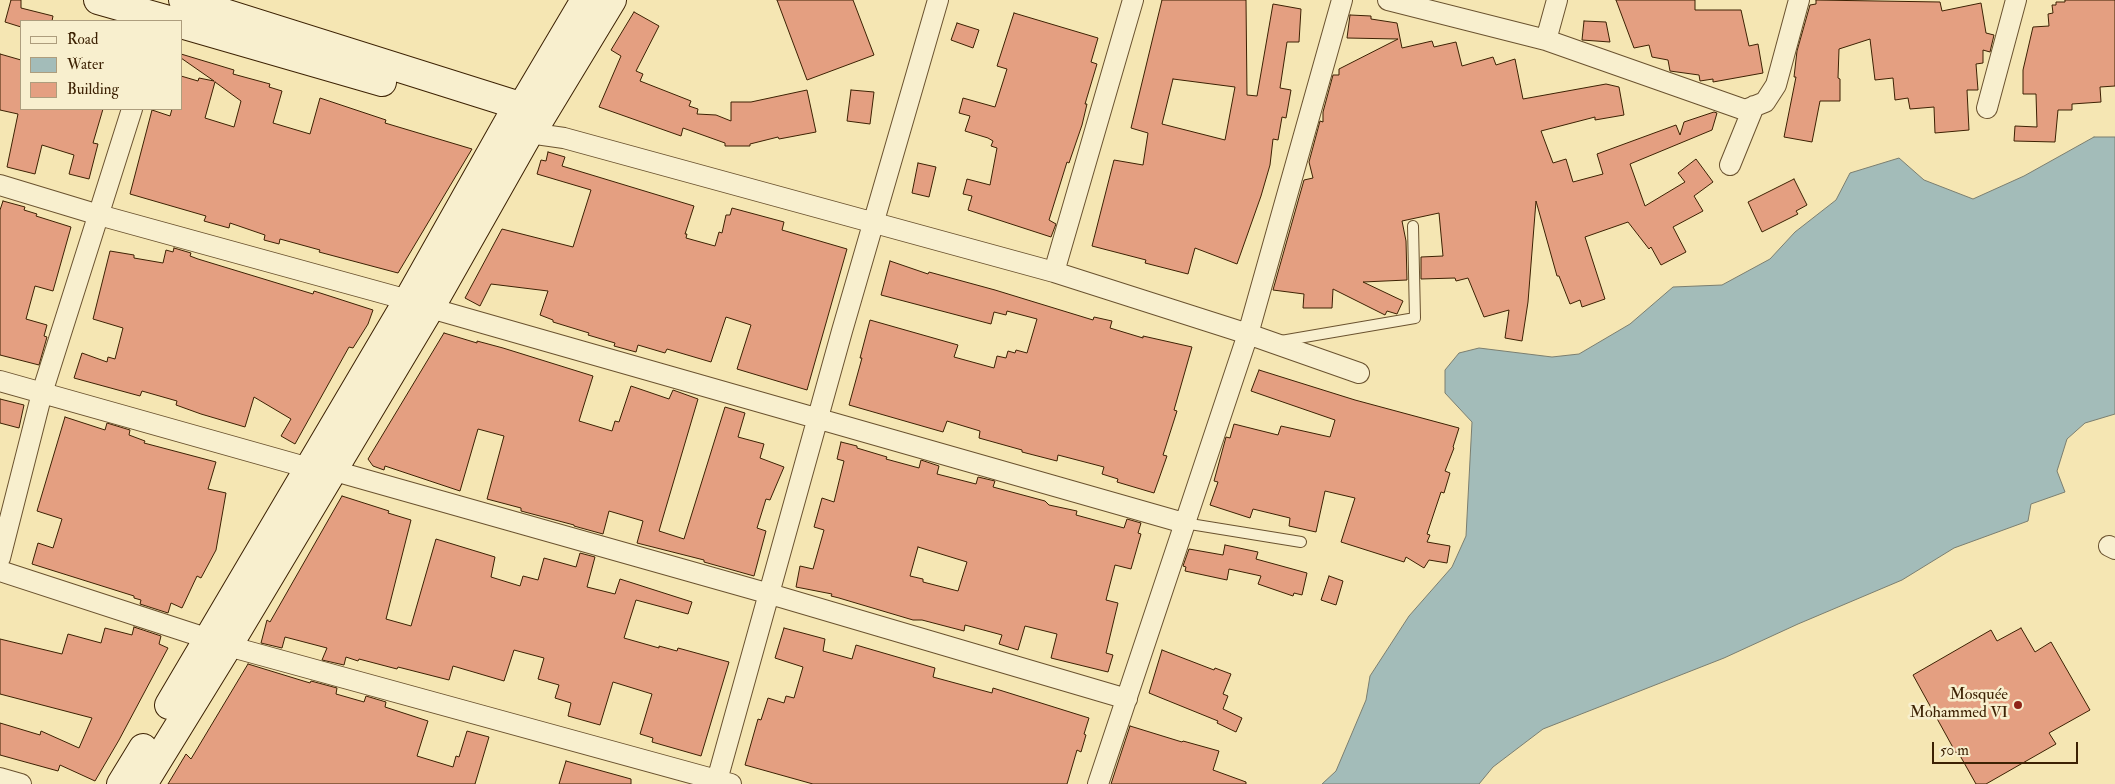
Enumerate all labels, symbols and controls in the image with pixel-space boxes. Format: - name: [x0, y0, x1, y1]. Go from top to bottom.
- legend: [20, 20, 182, 110]
- text: Road: [67, 30, 98, 49]
- text: Water: [67, 55, 104, 74]
- text: Building: [67, 80, 119, 99]
- place label: Mosquée Mohammed VI: [1910, 686, 2008, 724]
- marker: Mosquée Mohammed VI: [2012, 699, 2024, 711]
- scale bar: [1935, 732, 2081, 764]
- text: 50 m: [1940, 741, 1969, 760]

